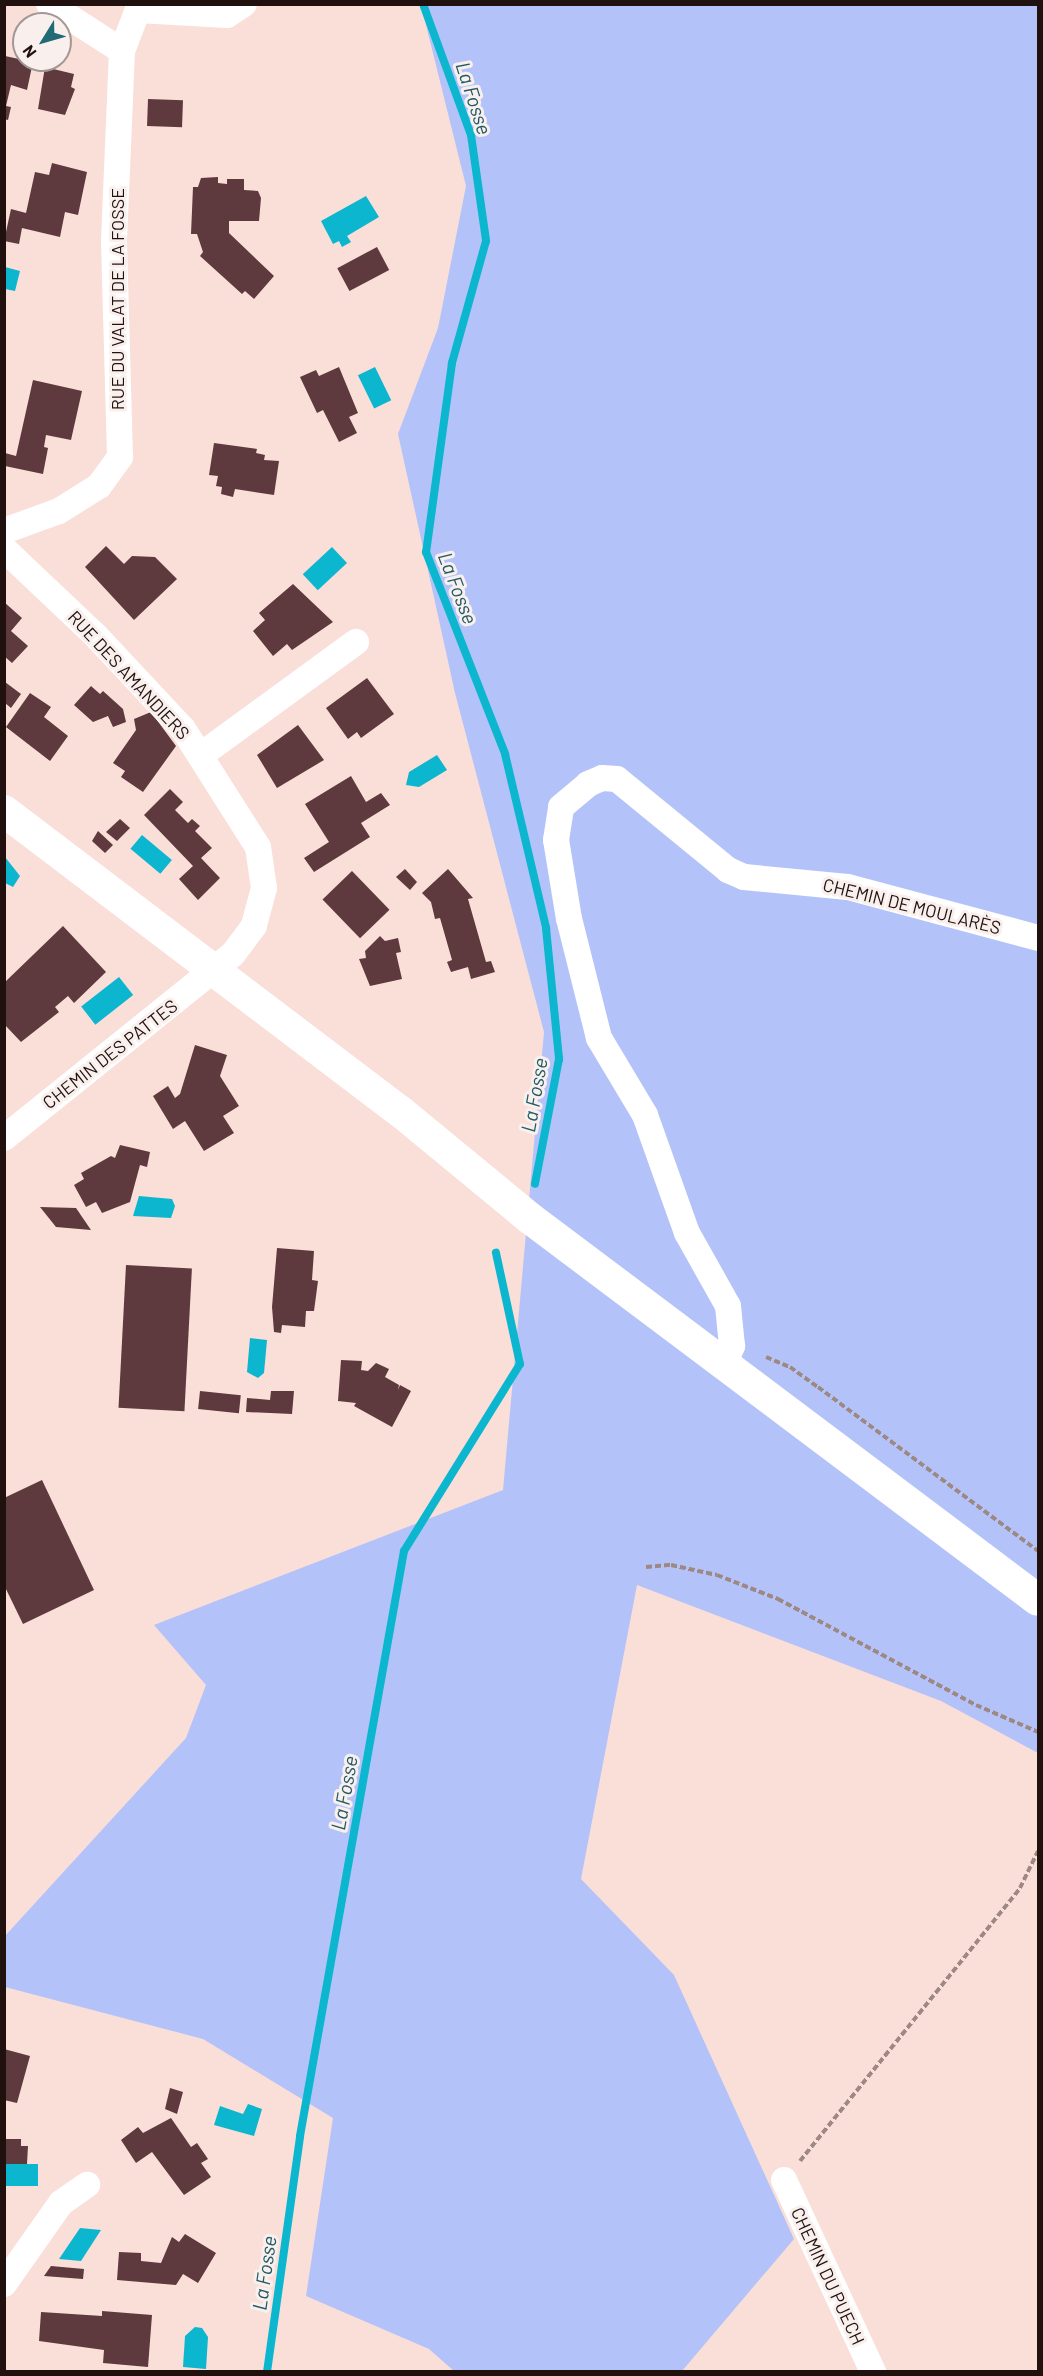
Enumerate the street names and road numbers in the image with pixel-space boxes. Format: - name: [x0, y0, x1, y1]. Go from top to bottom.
- street label: RUE DU VALAT DE LA FOSSE: [106, 188, 128, 410]
- street label: RUE DES AMANDIERS: [64, 606, 194, 744]
- street label: CHEMIN DE MOULARÈS: [821, 873, 1003, 939]
- street label: CHEMIN DES PATTES: [38, 995, 182, 1113]
- street label: CHEMIN DU PUECH: [787, 2204, 869, 2348]

